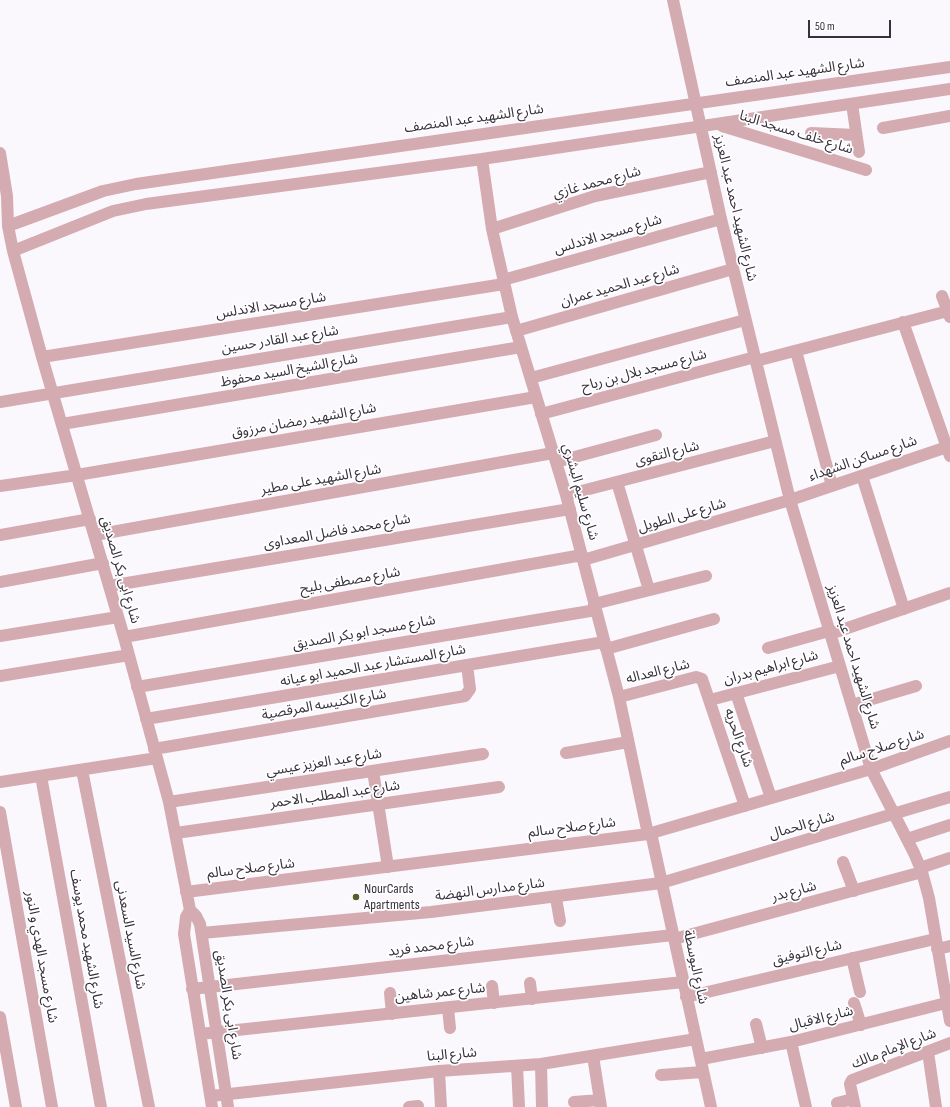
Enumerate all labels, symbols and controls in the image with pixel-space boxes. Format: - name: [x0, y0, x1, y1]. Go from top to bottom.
- scale bar: [810, 12, 893, 38]
- text: 50 m: [815, 19, 835, 34]
- street label: شارع الشهيد عبد المنصف: [724, 55, 866, 91]
- street label: شارع الشهيد عبد المنصف: [403, 101, 545, 137]
- street label: شارع خلف مسجد البنا: [737, 108, 855, 158]
- street label: شارع الشهيد احمد عبد العزيز: [710, 133, 760, 283]
- street label: شارع محمد غازي: [551, 163, 643, 203]
- street label: شارع مسجد الاندلس: [552, 212, 664, 258]
- street label: شارع عبد الحميد عمران: [558, 261, 682, 311]
- street label: شارع مسجد الاندلس: [215, 289, 327, 323]
- street label: شارع عبد القادر حسين: [220, 322, 340, 358]
- street label: شارع مسجد بلال بن رباح: [579, 346, 709, 396]
- street label: شارع الشيخ السيد محفوظ: [219, 351, 359, 391]
- street label: شارع الشهيد رمضان مرزوق: [230, 400, 378, 442]
- street label: شارع مساكن الشهداء: [807, 433, 919, 485]
- street label: شارع التقوى: [633, 438, 701, 470]
- street label: شارع سليم البشري: [558, 442, 602, 542]
- street label: شارع الشهيد على مطير: [259, 461, 383, 499]
- street label: شارع على الطويل: [636, 495, 728, 537]
- street label: شارع محمد فاضل المعداوى: [262, 511, 412, 553]
- street label: شارع ابى بكر الصديق: [97, 514, 143, 626]
- street label: شارع مصطفى بليح: [298, 564, 402, 598]
- street label: شارع الشهيد احمد عبد العزيز: [823, 583, 883, 731]
- street label: شارع مسجد ابو بكر الصديق: [291, 612, 437, 654]
- street label: شارع المستشار عبد الحميد ابو عيانه: [279, 641, 467, 691]
- street label: شارع ابراهيم بدران: [722, 647, 820, 689]
- street label: شارع العداله: [624, 656, 692, 688]
- street label: شارع الكنيسه المرقصية: [260, 686, 388, 724]
- street label: شارع الحريه: [720, 706, 756, 770]
- street label: شارع صلاح سالم: [837, 726, 927, 770]
- street label: شارع عبد العزيز عيسي: [265, 746, 383, 780]
- street label: شارع عبد المطلب الاحمر: [269, 778, 401, 812]
- street label: شارع الحمال: [767, 809, 837, 843]
- street label: شارع صلاح سالم: [527, 814, 617, 842]
- street label: شارع صلاح سالم: [206, 855, 296, 883]
- street label: شارع الشهيد محمد يوسف: [65, 868, 107, 1010]
- street label: شارع مدارس النهضة: [434, 875, 546, 905]
- street label: شارع بدر: [770, 878, 818, 906]
- street label: شارع السيد السعدنى: [111, 879, 149, 991]
- place label: NourCards Apartments: [364, 881, 420, 914]
- street label: شارع مسجد الهدي و النور: [21, 890, 61, 1024]
- marker: NourCards Apartments: [351, 892, 361, 902]
- street label: شارع البوسطة: [679, 928, 711, 1006]
- street label: شارع محمد فريد: [387, 933, 475, 961]
- street label: شارع التوفيق: [770, 937, 844, 969]
- street label: شارع ابى بكر الصديق: [211, 949, 245, 1061]
- street label: شارع عمر شاهين: [394, 980, 486, 1006]
- street label: شارع الاقبال: [787, 1003, 855, 1035]
- street label: شارع الإمام مالك: [849, 1025, 939, 1073]
- street label: شارع البنا: [426, 1044, 478, 1066]

